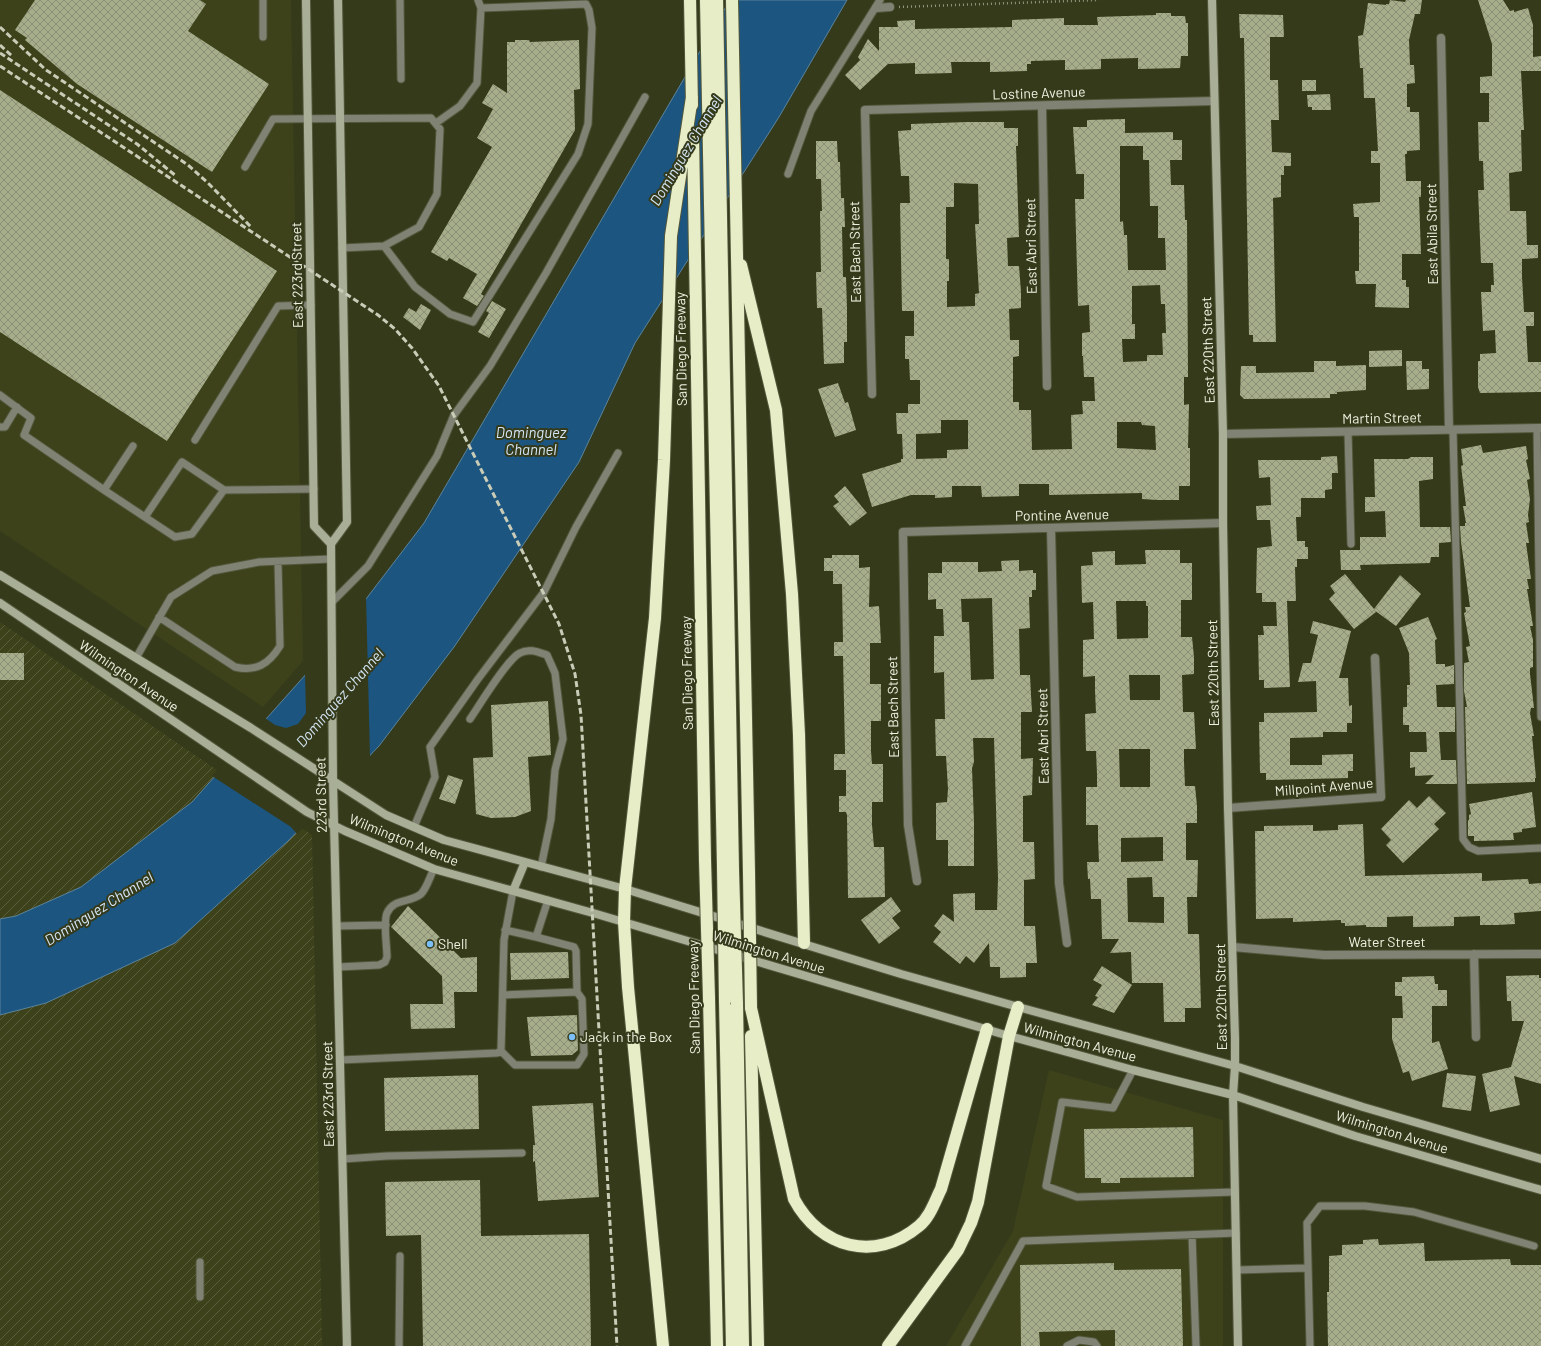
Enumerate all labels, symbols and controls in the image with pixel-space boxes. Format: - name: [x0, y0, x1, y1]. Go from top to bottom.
- street label: Lostine Avenue: [992, 82, 1086, 103]
- water label: Dominguez Channel: [645, 92, 725, 208]
- street label: East Abila Street: [1422, 183, 1441, 285]
- street label: East Abri Street: [1021, 198, 1040, 294]
- street label: East Bach Street: [845, 201, 864, 303]
- street label: East 223rd Street: [287, 222, 306, 328]
- street label: San Diego Freeway: [671, 291, 690, 406]
- street label: East 220th Street: [1197, 296, 1218, 404]
- street label: Martin Street: [1342, 408, 1422, 427]
- water label: Dominguez Channel: [496, 423, 567, 458]
- street label: Pontine Avenue: [1015, 505, 1109, 524]
- street label: San Diego Freeway: [677, 615, 696, 730]
- street label: East 220th Street: [1203, 619, 1222, 727]
- street label: Wilmington Avenue: [76, 636, 182, 715]
- water label: Dominguez Channel: [292, 644, 387, 750]
- street label: East Bach Street: [883, 656, 902, 758]
- street label: East Abri Street: [1033, 688, 1052, 784]
- street label: 223rd Street: [311, 757, 330, 833]
- street label: Millpoint Avenue: [1274, 774, 1374, 799]
- street label: Wilmington Avenue: [347, 810, 461, 869]
- water label: Dominguez Channel: [41, 867, 157, 949]
- street label: Wilmington Avenue: [711, 926, 827, 977]
- street label: Water Street: [1348, 933, 1426, 950]
- place label: Shell: [438, 935, 468, 952]
- marker: Shell: [425, 939, 435, 949]
- street label: San Diego Freeway: [684, 939, 703, 1054]
- street label: East 220th Street: [1211, 943, 1230, 1051]
- street label: Wilmington Avenue: [1022, 1018, 1139, 1065]
- place label: Jack in the Box: [580, 1028, 672, 1045]
- marker: Jack in the Box: [567, 1032, 577, 1042]
- street label: East 223rd Street: [318, 1041, 337, 1147]
- street label: Wilmington Avenue: [1334, 1106, 1450, 1157]

